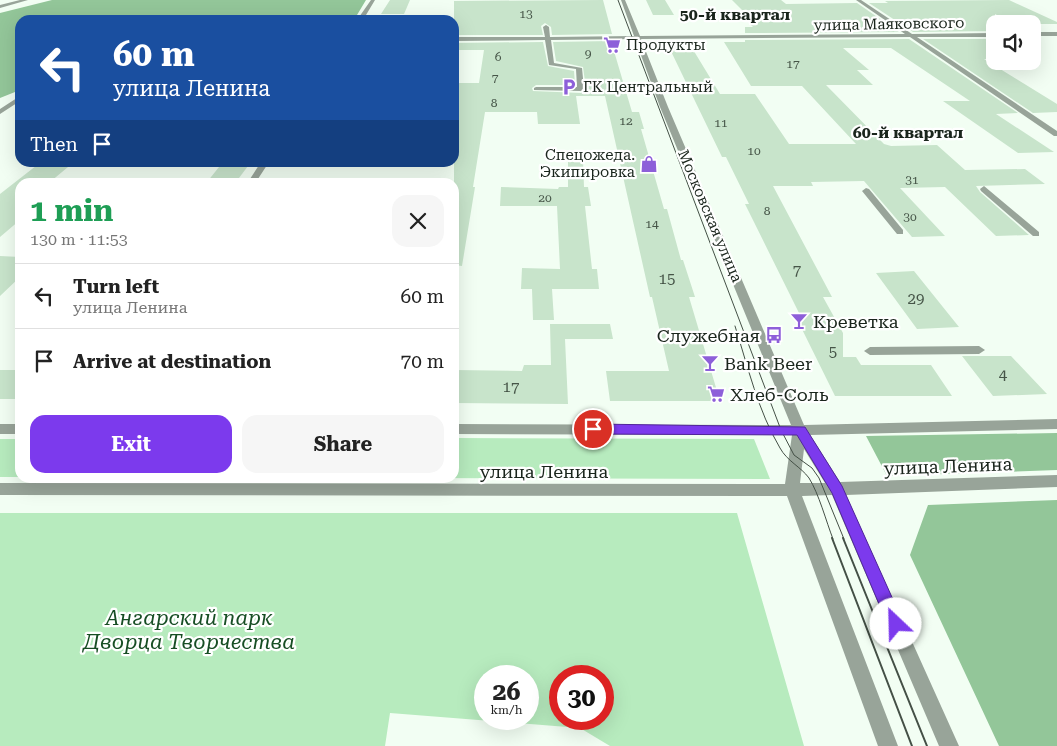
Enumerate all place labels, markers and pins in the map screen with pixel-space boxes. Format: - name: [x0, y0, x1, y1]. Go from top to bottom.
- supermarket icon: Продукты: [602, 35, 622, 55]
- place label: Продукты: [626, 36, 706, 54]
- parking icon: ГК Центральный: [559, 77, 579, 97]
- place label: ГК Центральный: [583, 78, 713, 96]
- place label: Спецожеда. Экипировка: [540, 146, 635, 181]
- shop icon: Спецожеда. Экипировка: [639, 154, 659, 174]
- bar icon: Креветка: [789, 311, 809, 331]
- place label: Креветка: [813, 311, 899, 332]
- place label: Служебная: [657, 325, 760, 346]
- bus stop icon: Служебная: [764, 325, 784, 345]
- bar icon: Bank Beer: [700, 353, 720, 373]
- place label: Bank Beer: [724, 353, 812, 374]
- supermarket icon: Хлеб-Соль: [706, 384, 726, 404]
- place label: Хлеб-Соль: [730, 384, 829, 405]
- pin: [572, 408, 614, 450]

